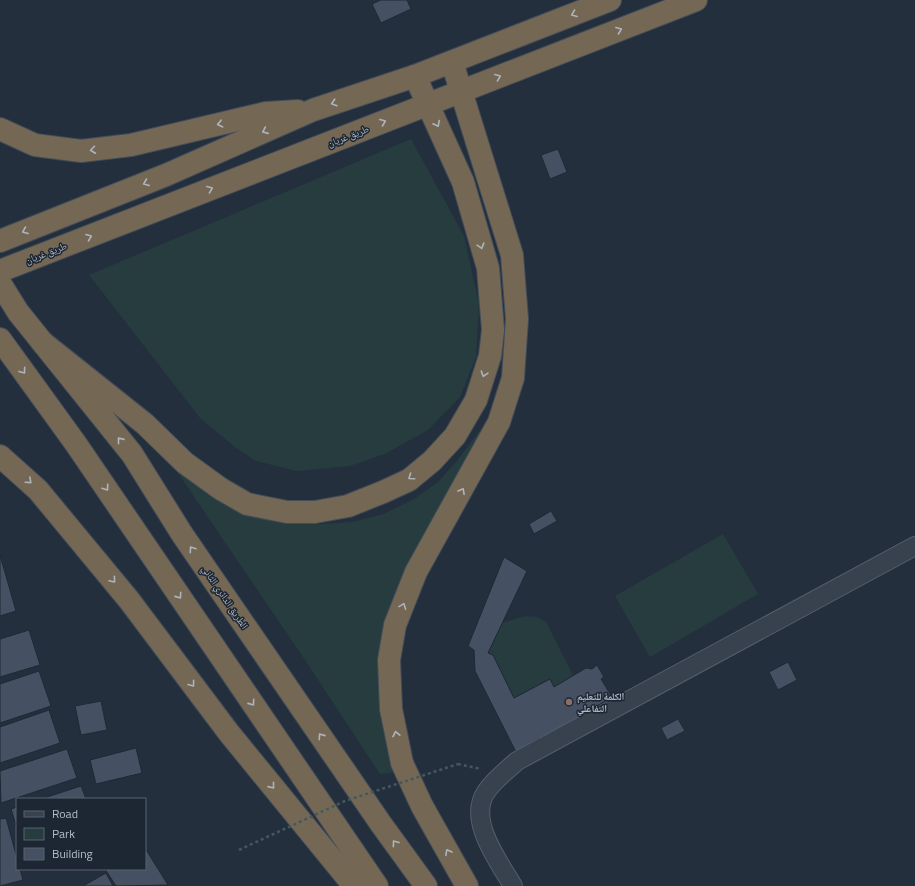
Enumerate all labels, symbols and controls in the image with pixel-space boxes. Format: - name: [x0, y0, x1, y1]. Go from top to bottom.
- one-way arrow: [570, 10, 577, 18]
- one-way arrow: [615, 27, 622, 35]
- one-way arrow: [494, 74, 501, 82]
- one-way arrow: [330, 98, 337, 107]
- one-way arrow: [217, 119, 223, 127]
- one-way arrow: [380, 119, 387, 127]
- one-way arrow: [432, 120, 439, 128]
- street label: طريق غريان: [325, 121, 371, 151]
- one-way arrow: [262, 126, 269, 134]
- one-way arrow: [89, 145, 96, 154]
- one-way arrow: [142, 178, 150, 186]
- one-way arrow: [206, 186, 213, 194]
- one-way arrow: [22, 227, 29, 235]
- one-way arrow: [85, 233, 92, 241]
- street label: طريق غريان: [23, 238, 69, 268]
- one-way arrow: [477, 243, 485, 249]
- one-way arrow: [18, 366, 25, 373]
- one-way arrow: [480, 370, 489, 377]
- one-way arrow: [118, 437, 125, 445]
- one-way arrow: [408, 472, 415, 479]
- one-way arrow: [24, 477, 32, 484]
- one-way arrow: [101, 484, 108, 491]
- one-way arrow: [457, 488, 464, 495]
- one-way arrow: [190, 546, 197, 553]
- street label: الطريق الدائري الثاني: [198, 562, 252, 632]
- one-way arrow: [109, 576, 116, 583]
- one-way arrow: [174, 592, 182, 599]
- one-way arrow: [398, 603, 406, 610]
- one-way arrow: [187, 679, 194, 686]
- place label: الكلمة للتعليم التفاعلي: [577, 689, 625, 716]
- marker: الكلمة للتعليم التفاعلي: [564, 697, 574, 707]
- one-way arrow: [248, 699, 255, 706]
- one-way arrow: [393, 731, 401, 737]
- one-way arrow: [319, 734, 326, 741]
- one-way arrow: [268, 781, 275, 788]
- legend: [16, 798, 146, 870]
- text: Road: [52, 804, 78, 823]
- text: Park: [52, 824, 75, 843]
- one-way arrow: [392, 840, 400, 847]
- text: Building: [52, 844, 93, 863]
- one-way arrow: [445, 849, 452, 856]

